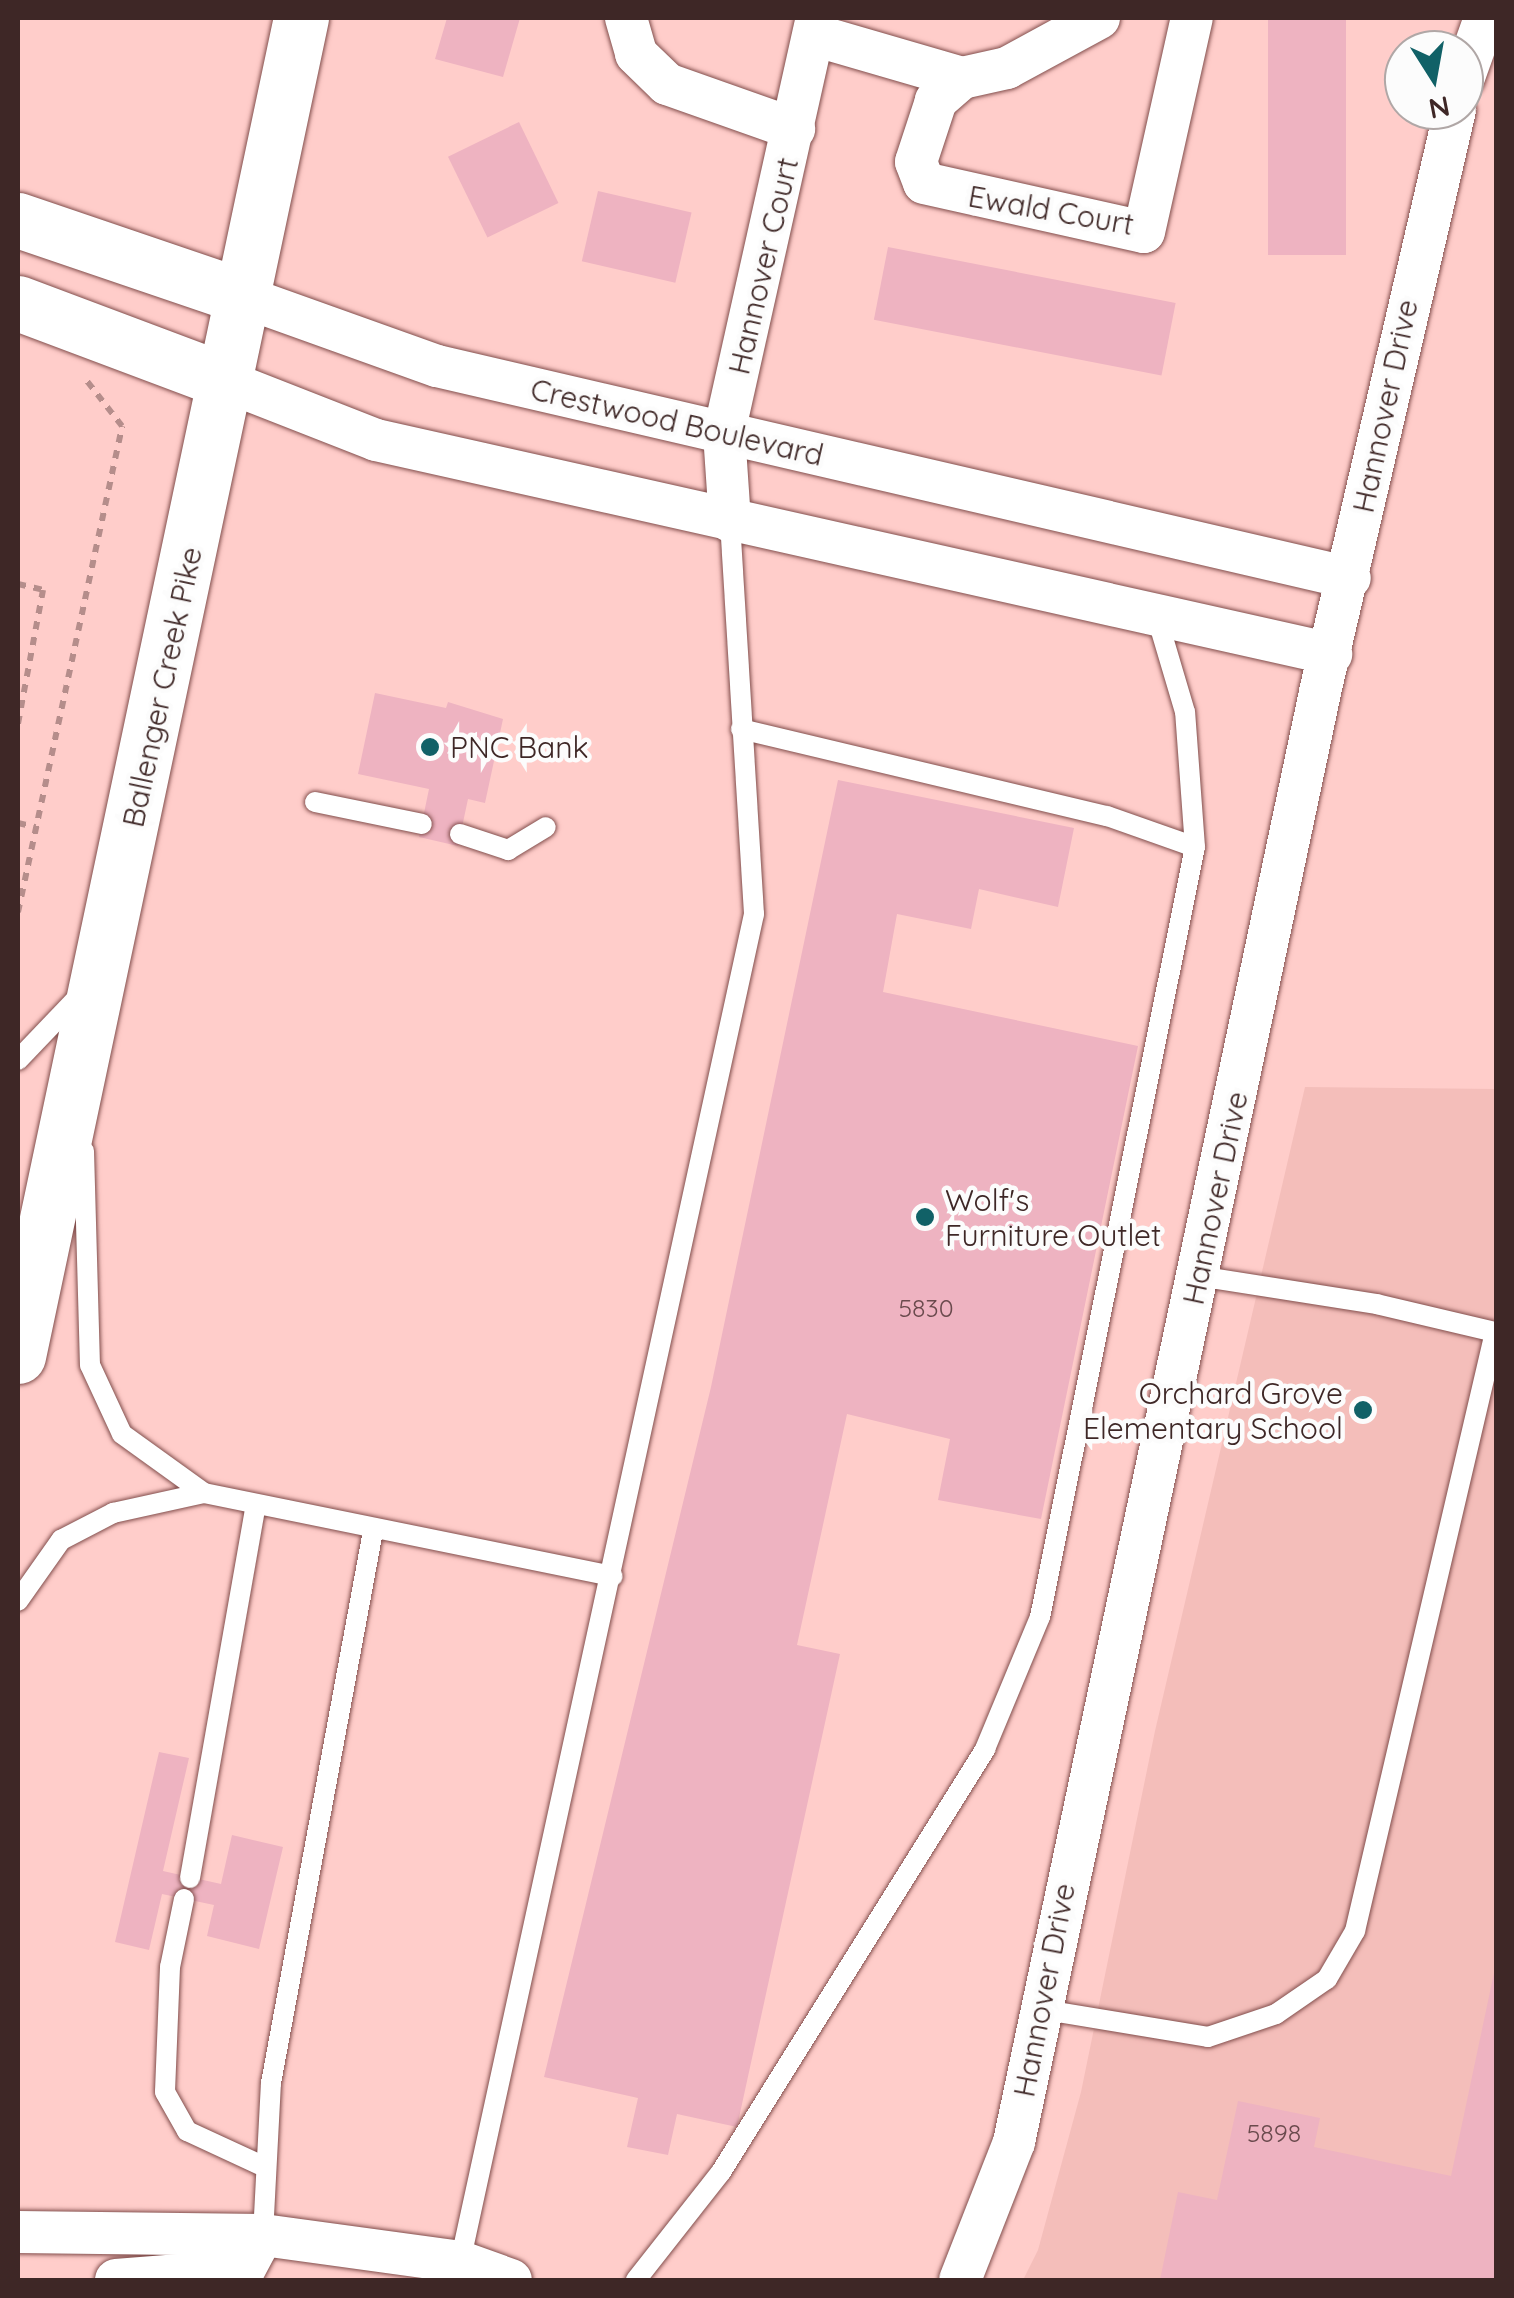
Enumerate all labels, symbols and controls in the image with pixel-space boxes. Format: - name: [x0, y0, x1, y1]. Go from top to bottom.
- north arrow: [1384, 30, 1484, 130]
- text: N: [1426, 89, 1453, 127]
- street label: Hannover Court: [721, 154, 805, 378]
- street label: Ewald Court: [965, 178, 1137, 242]
- street label: Hannover Drive: [1345, 296, 1425, 516]
- street label: Crestwood Boulevard: [527, 371, 827, 473]
- street label: Ballenger Creek Pike: [115, 544, 209, 830]
- place label: PNC Bank: [450, 729, 589, 765]
- marker: PNC Bank: [419, 736, 441, 758]
- street label: Hannover Drive: [1175, 1088, 1255, 1308]
- place label: Wolf's Furniture Outlet: [945, 1182, 1161, 1252]
- marker: Wolf's Furniture Outlet: [914, 1206, 936, 1228]
- house number: 5830: [898, 1293, 954, 1323]
- place label: Orchard Grove Elementary School: [1083, 1375, 1343, 1446]
- marker: Orchard Grove Elementary School: [1352, 1399, 1374, 1421]
- street label: Hannover Drive: [1006, 1880, 1082, 2100]
- house number: 5898: [1247, 2118, 1301, 2148]

